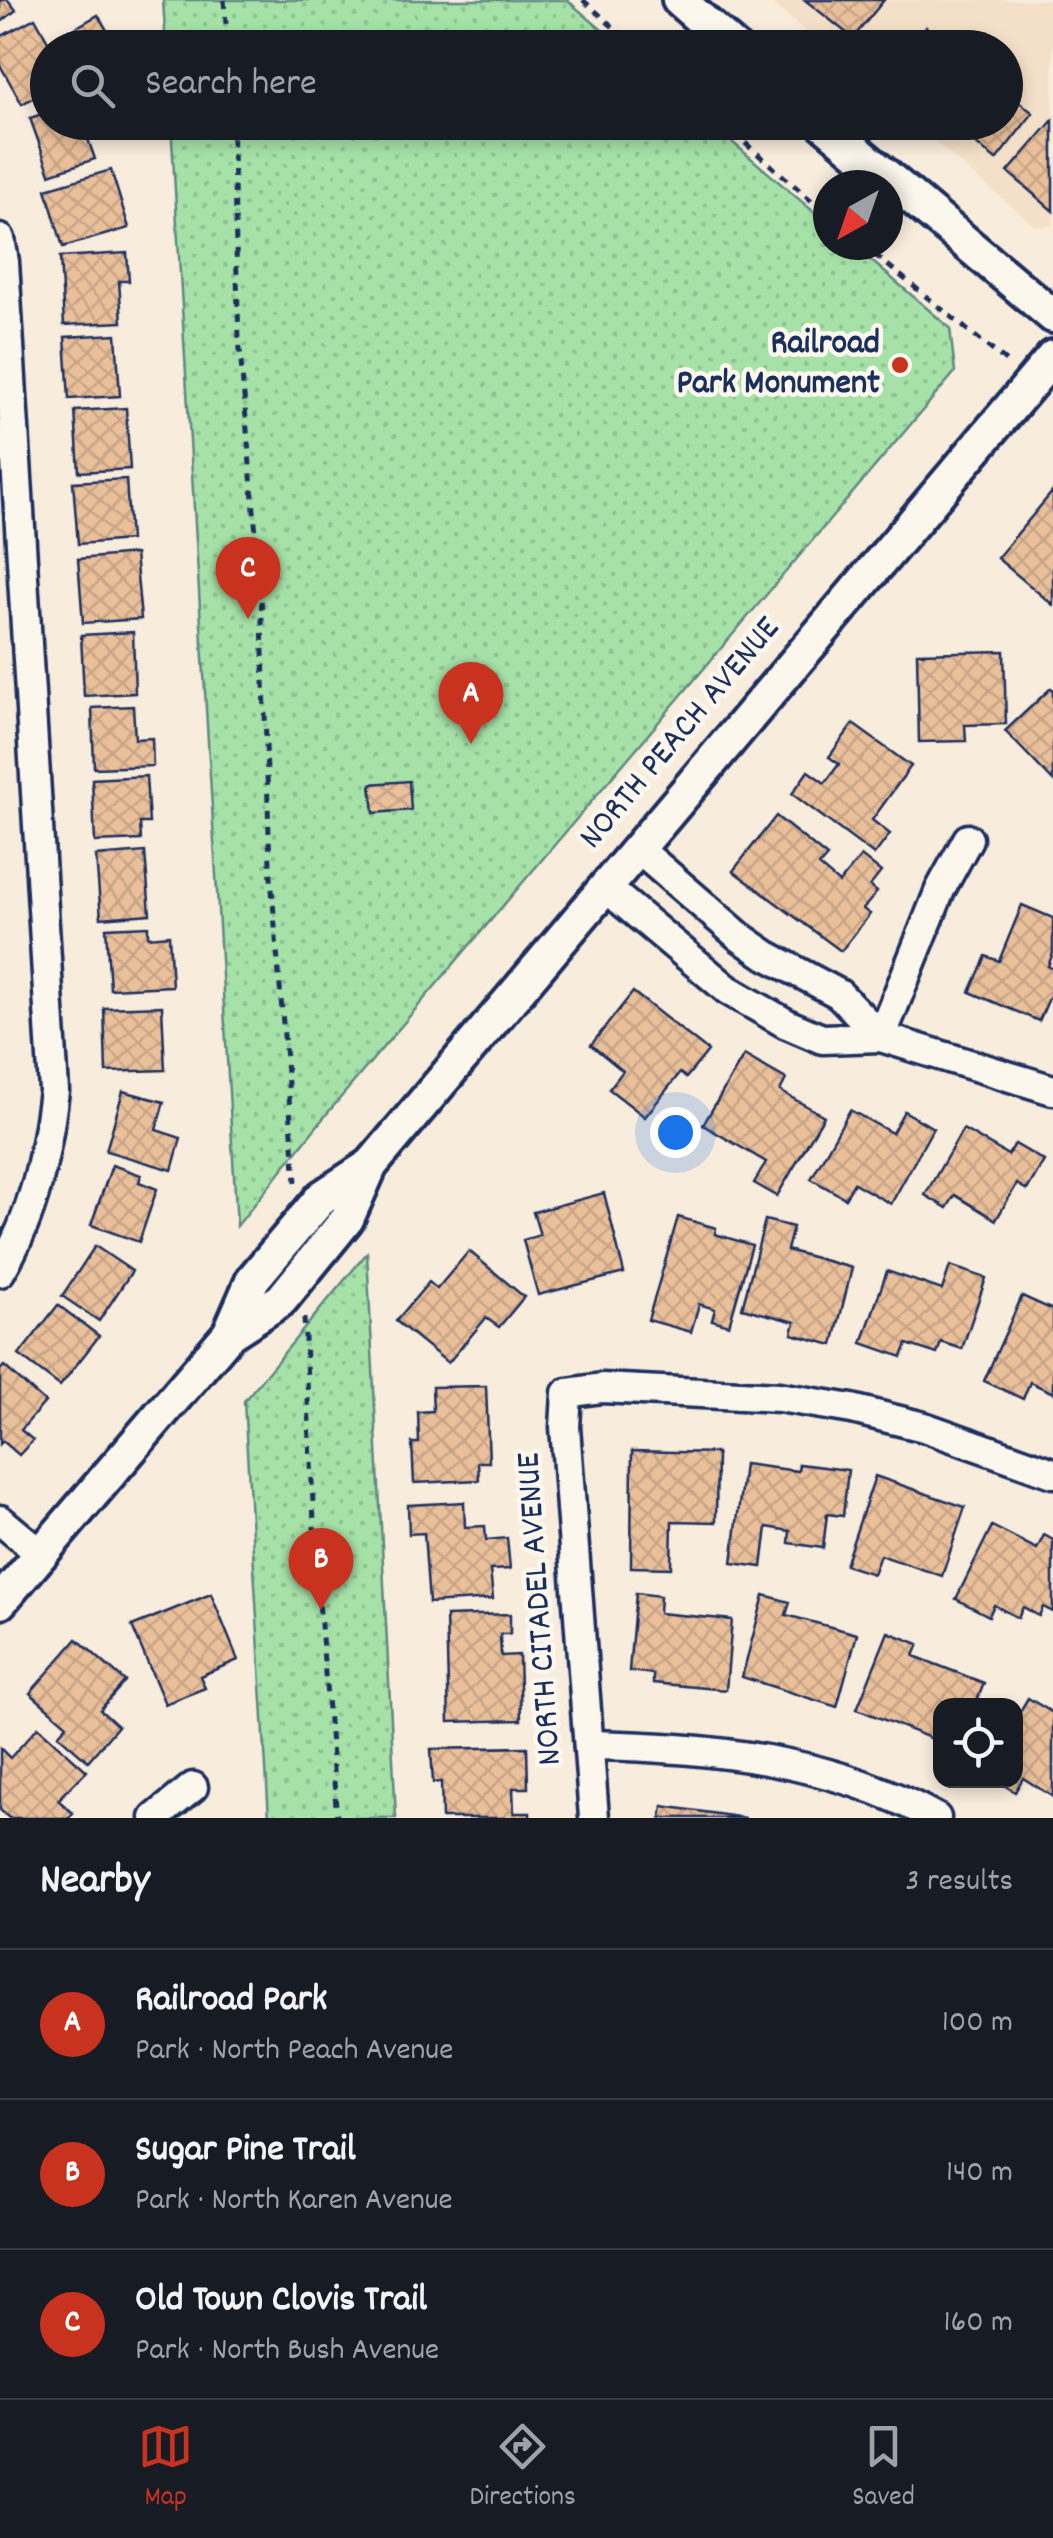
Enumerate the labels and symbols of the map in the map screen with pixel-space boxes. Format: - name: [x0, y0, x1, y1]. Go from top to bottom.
- north arrow: [813, 170, 903, 260]
- place label: Railroad Park Monument: [676, 320, 880, 410]
- marker: Railroad Park Monument: [889, 354, 911, 376]
- pin: C: [216, 536, 280, 619]
- street label: NORTH PEACH AVENUE: [569, 607, 794, 861]
- pin: A: [438, 662, 504, 744]
- your location: [650, 1107, 701, 1158]
- street label: NORTH CITADEL AVENUE: [505, 1451, 577, 1767]
- pin: B: [288, 1528, 354, 1610]

